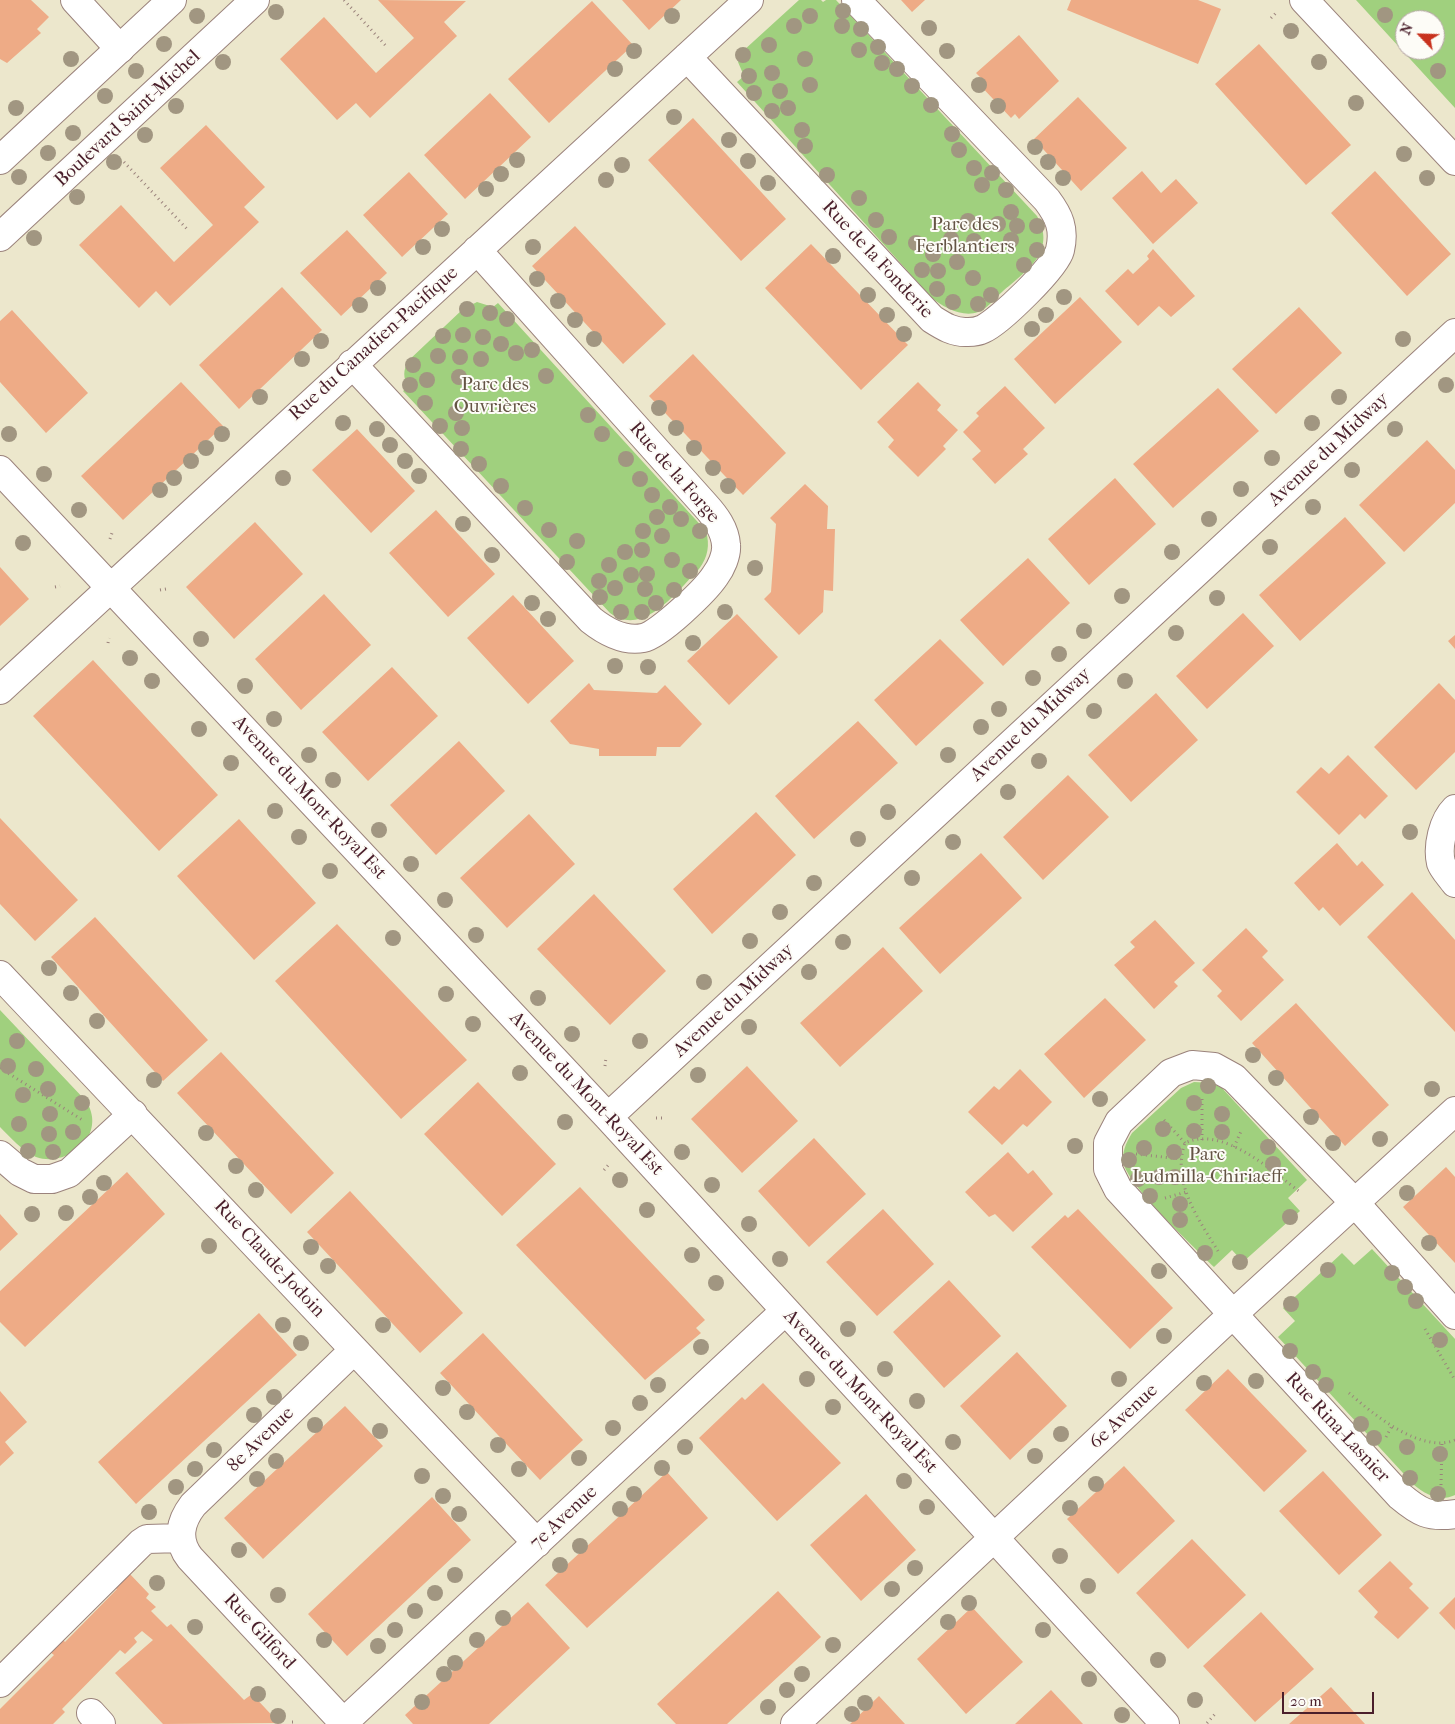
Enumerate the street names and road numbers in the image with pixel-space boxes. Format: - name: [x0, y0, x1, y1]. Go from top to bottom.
- street label: Boulevard Saint-Michel: [51, 46, 205, 192]
- street label: Rue de la Fonderie: [817, 196, 937, 324]
- street label: Rue du Canadien-Pacifique: [285, 262, 463, 426]
- street label: Avenue du Midway: [1264, 388, 1394, 512]
- street label: Rue de la Forge: [624, 418, 724, 528]
- street label: Avenue du Midway: [966, 663, 1096, 787]
- street label: Avenue du Mont-Royal Est: [227, 711, 391, 885]
- street label: Avenue du Midway: [669, 939, 799, 1063]
- street label: Avenue du Mont-Royal Est: [504, 1007, 668, 1181]
- street label: Rue Claude-Jodoin: [209, 1195, 329, 1323]
- street label: Avenue du Mont-Royal Est: [778, 1305, 942, 1479]
- street label: Rue Rina-Lasnier: [1280, 1368, 1394, 1488]
- street label: 6e Avenue: [1085, 1380, 1163, 1454]
- street label: 8e Avenue: [223, 1403, 299, 1477]
- street label: 7e Avenue: [526, 1481, 602, 1555]
- street label: Rue Gilford: [218, 1589, 300, 1675]

